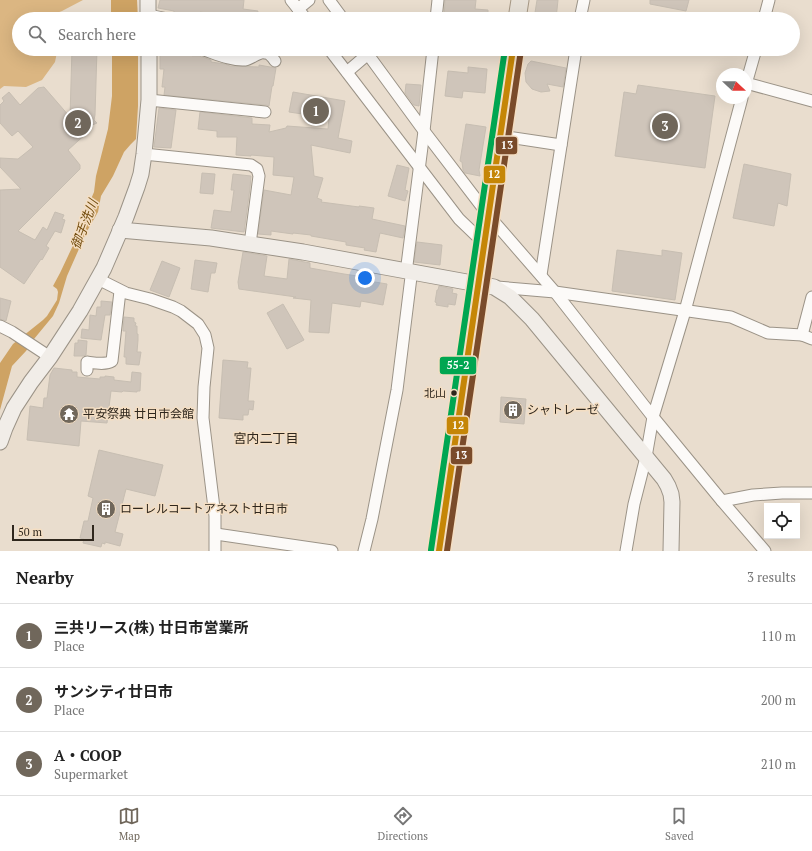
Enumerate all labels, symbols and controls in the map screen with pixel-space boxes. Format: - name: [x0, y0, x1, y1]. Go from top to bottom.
- search box: [12, 12, 800, 56]
- icon: search: [26, 23, 48, 45]
- text: Search here: [58, 24, 136, 44]
- north arrow: [716, 68, 752, 104]
- pin: 1: [303, 96, 329, 126]
- pin: 2: [65, 108, 91, 138]
- pin: 3: [652, 111, 678, 141]
- line badge: 13: [495, 136, 518, 155]
- text: 13: [501, 138, 513, 152]
- line badge: 12: [483, 165, 506, 184]
- text: 12: [488, 167, 500, 181]
- water label: 御手洗川: [66, 195, 102, 252]
- your location: [355, 268, 375, 288]
- line badge: 55-2: [439, 356, 477, 375]
- text: 55-2: [446, 358, 470, 372]
- place label: 北山: [424, 386, 446, 400]
- marker: 北山: [449, 388, 459, 398]
- building icon: シャトレーゼ: [502, 399, 524, 421]
- place label: シャトレーゼ: [527, 402, 599, 417]
- temple icon: 平安祭典 廿日市会館: [58, 403, 80, 425]
- place label: 平安祭典 廿日市会館: [83, 406, 194, 421]
- line badge: 12: [446, 416, 469, 435]
- text: 12: [452, 418, 464, 432]
- district label: 宮内二丁目: [233, 429, 299, 447]
- line badge: 13: [450, 446, 473, 465]
- text: 13: [455, 448, 467, 462]
- building icon: ローレルコートアネスト廿日市: [95, 498, 117, 520]
- place label: ローレルコートアネスト廿日市: [120, 501, 288, 516]
- map controls: [764, 503, 800, 539]
- button: locate: [764, 503, 800, 539]
- scale bar: [12, 523, 94, 542]
- text: 50 m: [18, 525, 42, 539]
- text: Nearby: [16, 566, 74, 589]
- text: 3 results: [747, 568, 796, 586]
- text: 三共リース(株) 廿日市営業所: [54, 617, 249, 637]
- text: 1: [25, 627, 33, 645]
- text: 110 m: [761, 627, 796, 645]
- text: Place: [54, 637, 85, 655]
- text: サンシティ廿日市: [54, 681, 173, 701]
- text: 2: [25, 691, 33, 709]
- text: 200 m: [761, 691, 796, 709]
- text: Place: [54, 701, 85, 719]
- text: A・COOP: [54, 745, 122, 765]
- text: 3: [25, 755, 33, 773]
- text: 210 m: [761, 755, 796, 773]
- text: Supermarket: [54, 765, 128, 783]
- tab: Map: [118, 805, 140, 843]
- tab: Directions: [377, 805, 428, 843]
- tab: Saved: [665, 805, 694, 843]

